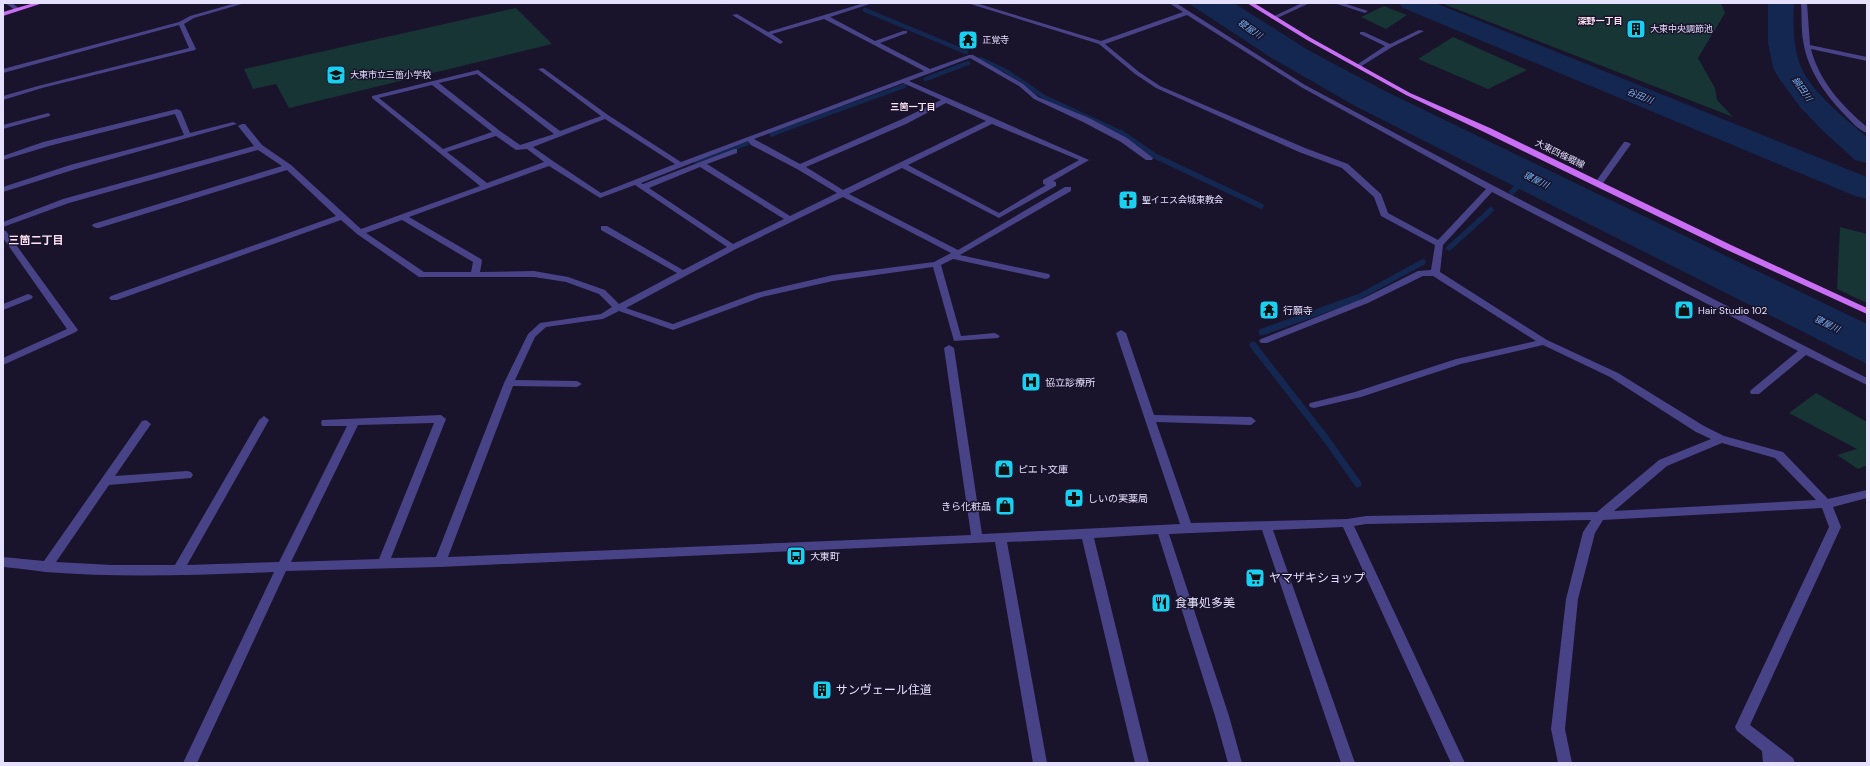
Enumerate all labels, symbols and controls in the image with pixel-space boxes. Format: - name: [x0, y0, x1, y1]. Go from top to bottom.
- district label: 深野一丁目: [1577, 15, 1623, 27]
- water label: 寝屋川: [1235, 16, 1265, 42]
- building icon: 大東中央調節池: [1625, 18, 1647, 40]
- place label: 大東中央調節池: [1650, 23, 1713, 35]
- temple icon: 正覚寺: [957, 29, 979, 51]
- place label: 正覚寺: [982, 34, 1009, 46]
- school or university icon: 大東市立三箇小学校: [325, 64, 347, 86]
- place label: 大東市立三箇小学校: [350, 69, 431, 81]
- water label: 鍋田川: [1789, 75, 1815, 104]
- water label: 谷田川: [1625, 85, 1656, 107]
- district label: 三箇一丁目: [890, 101, 936, 113]
- street label: 大東四條畷線: [1533, 137, 1588, 172]
- water label: 寝屋川: [1521, 169, 1552, 192]
- church icon: 聖イエス会城東教会: [1117, 189, 1139, 211]
- place label: 聖イエス会城東教会: [1142, 194, 1223, 206]
- district label: 三箇二丁目: [9, 233, 64, 247]
- temple icon: 行願寺: [1258, 299, 1280, 321]
- shop icon: Hair Studio 102: [1673, 299, 1695, 321]
- place label: 行願寺: [1283, 304, 1313, 317]
- place label: Hair Studio 102: [1698, 304, 1768, 317]
- water label: 寝屋川: [1812, 313, 1843, 336]
- hospital icon: 協立診療所: [1020, 371, 1042, 393]
- place label: 協立診療所: [1045, 376, 1095, 389]
- shop icon: ピエト文庫: [993, 458, 1015, 480]
- place label: ピエト文庫: [1018, 463, 1068, 476]
- pharmacy icon: しいの実薬局: [1063, 487, 1085, 509]
- place label: しいの実薬局: [1088, 492, 1148, 505]
- shop icon: きら化粧品: [994, 495, 1016, 517]
- place label: きら化粧品: [941, 500, 991, 513]
- bus stop icon: 大東町: [785, 545, 807, 567]
- place label: 大東町: [810, 550, 840, 563]
- supermarket icon: ヤマザキショップ: [1244, 567, 1266, 589]
- place label: ヤマザキショップ: [1269, 570, 1365, 586]
- restaurant icon: 食事処多美: [1150, 592, 1172, 614]
- place label: 食事処多美: [1175, 595, 1235, 611]
- building icon: サンヴェール住道: [811, 679, 833, 701]
- place label: サンヴェール住道: [836, 682, 932, 698]

